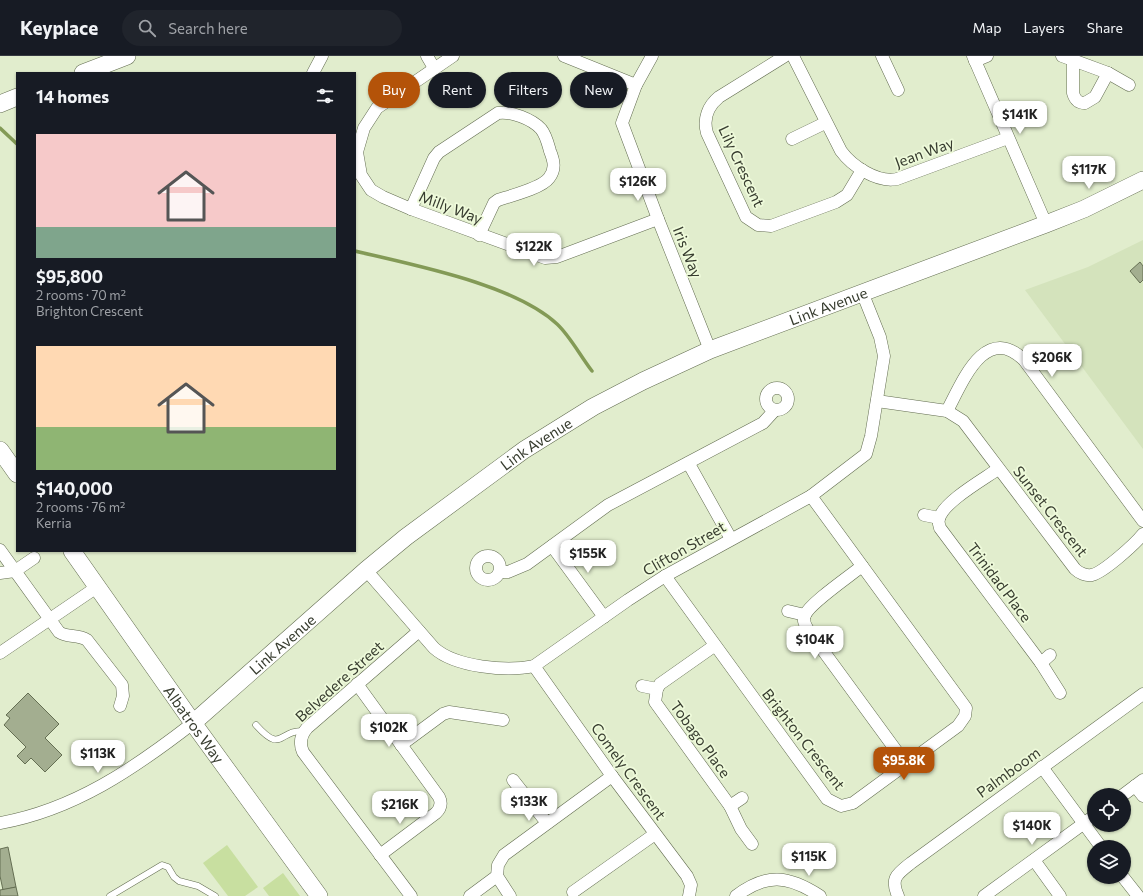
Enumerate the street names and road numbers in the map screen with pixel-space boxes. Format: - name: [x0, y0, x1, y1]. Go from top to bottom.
- street label: Lily Crescent: [715, 122, 769, 210]
- street label: Jean Way: [892, 133, 956, 171]
- street label: Milly Way: [417, 187, 485, 227]
- street label: Iris Way: [670, 224, 706, 280]
- street label: Link Avenue: [786, 283, 870, 329]
- street label: Link Avenue: [497, 413, 575, 474]
- street label: Sunset Crescent: [1010, 462, 1092, 560]
- street label: Clifton Street: [639, 517, 729, 579]
- street label: Trinidad Place: [964, 539, 1036, 625]
- street label: Link Avenue: [245, 610, 319, 678]
- street label: Belvedere Street: [291, 637, 387, 725]
- street label: Albatros Way: [160, 682, 228, 767]
- street label: Brighton Crescent: [759, 685, 849, 793]
- street label: Tobago Place: [667, 697, 735, 781]
- street label: Comely Crescent: [588, 719, 670, 823]
- street label: Palmboom: [973, 743, 1043, 801]

